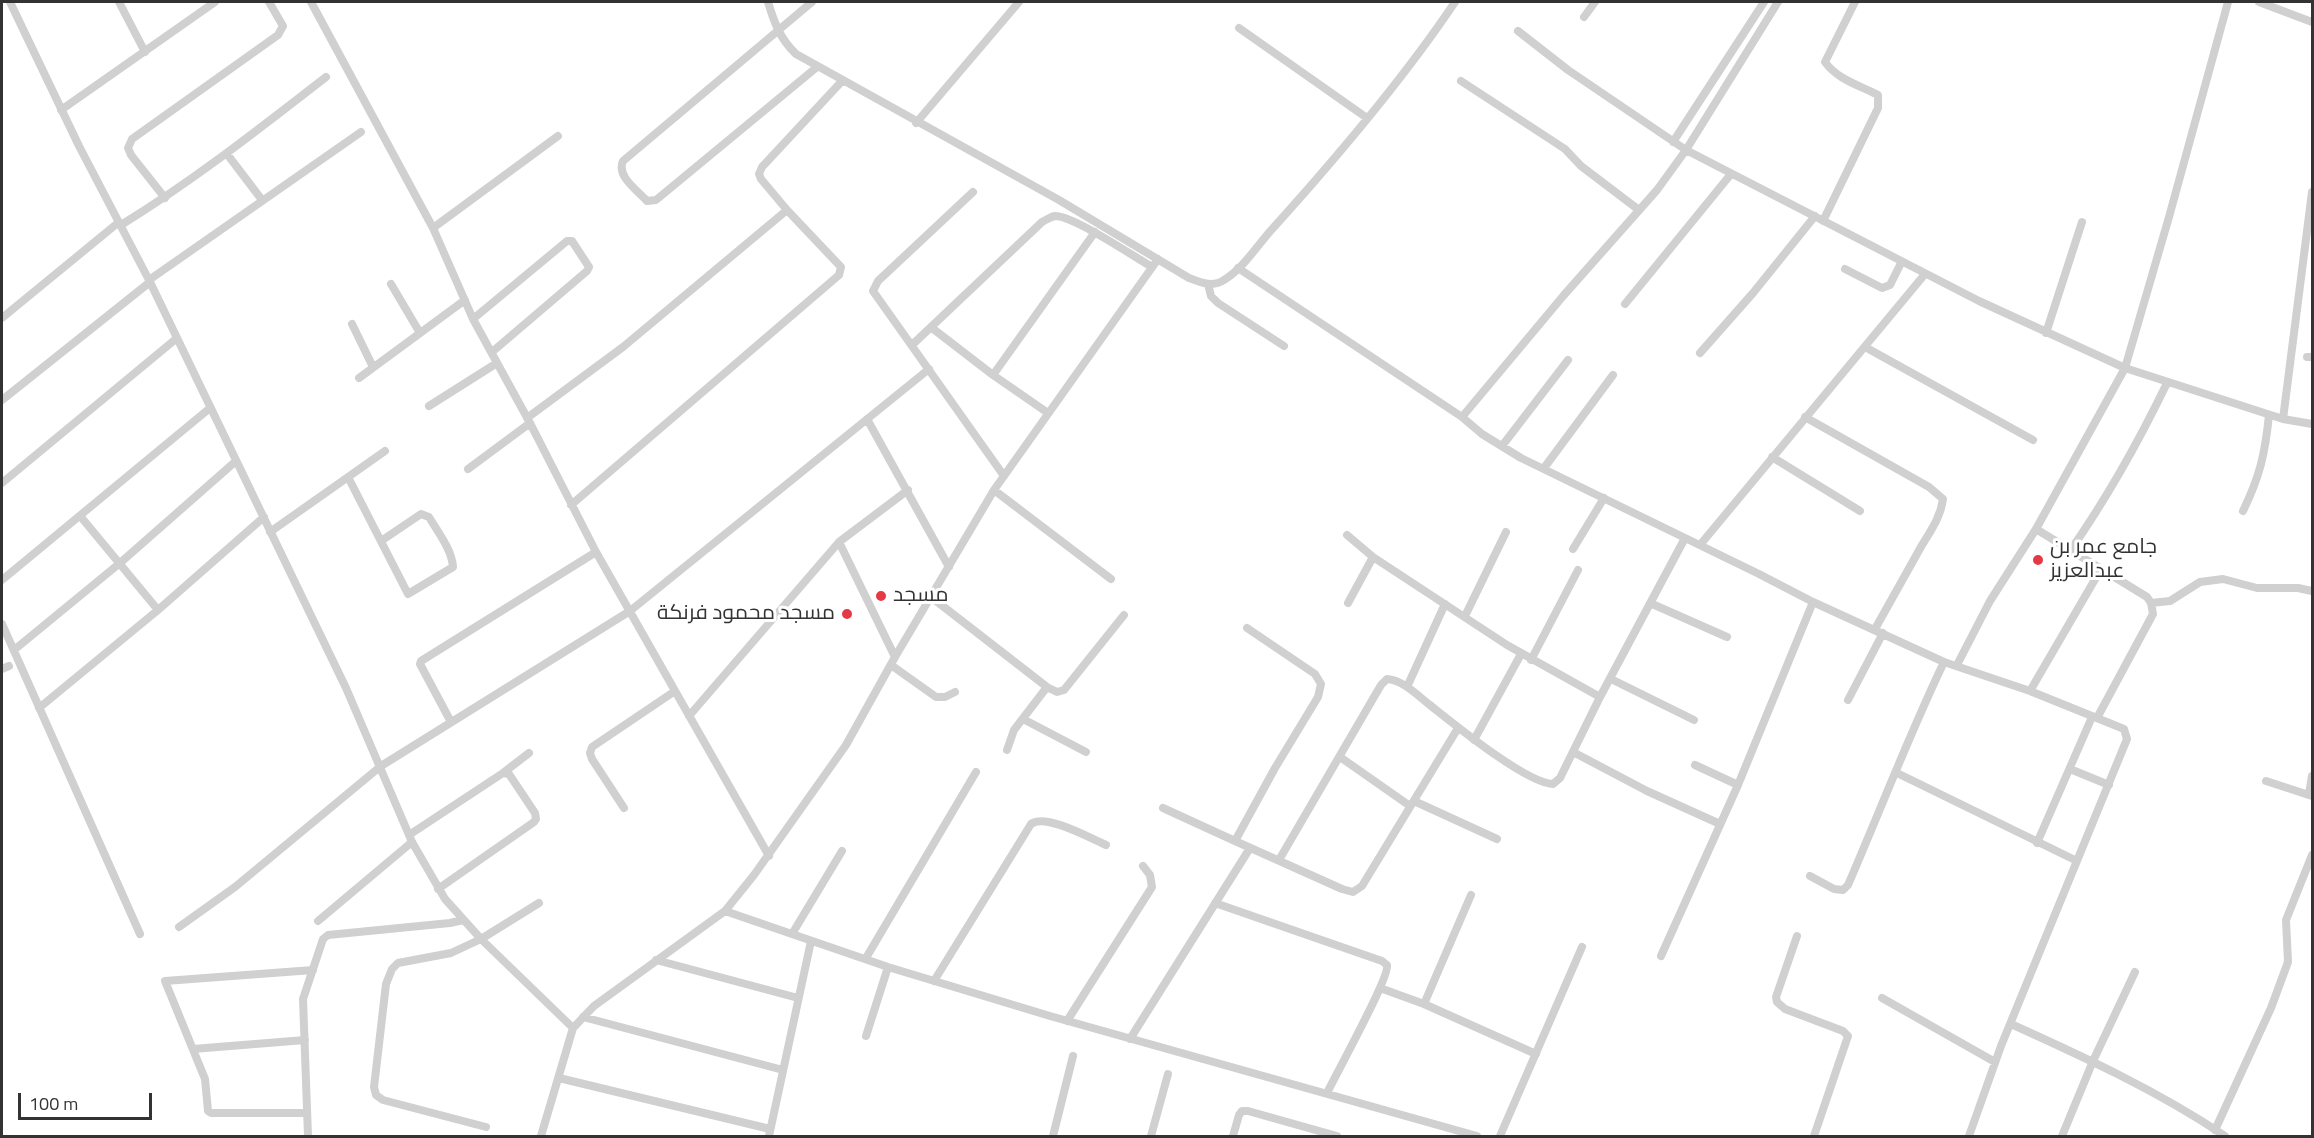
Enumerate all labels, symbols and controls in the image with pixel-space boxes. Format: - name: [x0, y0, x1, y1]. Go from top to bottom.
- place label: جامع عمر بن عبدالعزيز: [2050, 535, 2157, 585]
- marker: جامع عمر بن عبدالعزيز: [2031, 553, 2045, 567]
- place label: مسجد: [893, 583, 948, 609]
- marker: مسجد: [874, 589, 888, 603]
- place label: مسجد محمود فرنكة: [657, 601, 835, 627]
- marker: مسجد محمود فرنكة: [840, 607, 854, 621]
- scale bar: [21, 1081, 154, 1119]
- text: 100 m: [29, 1090, 78, 1117]

